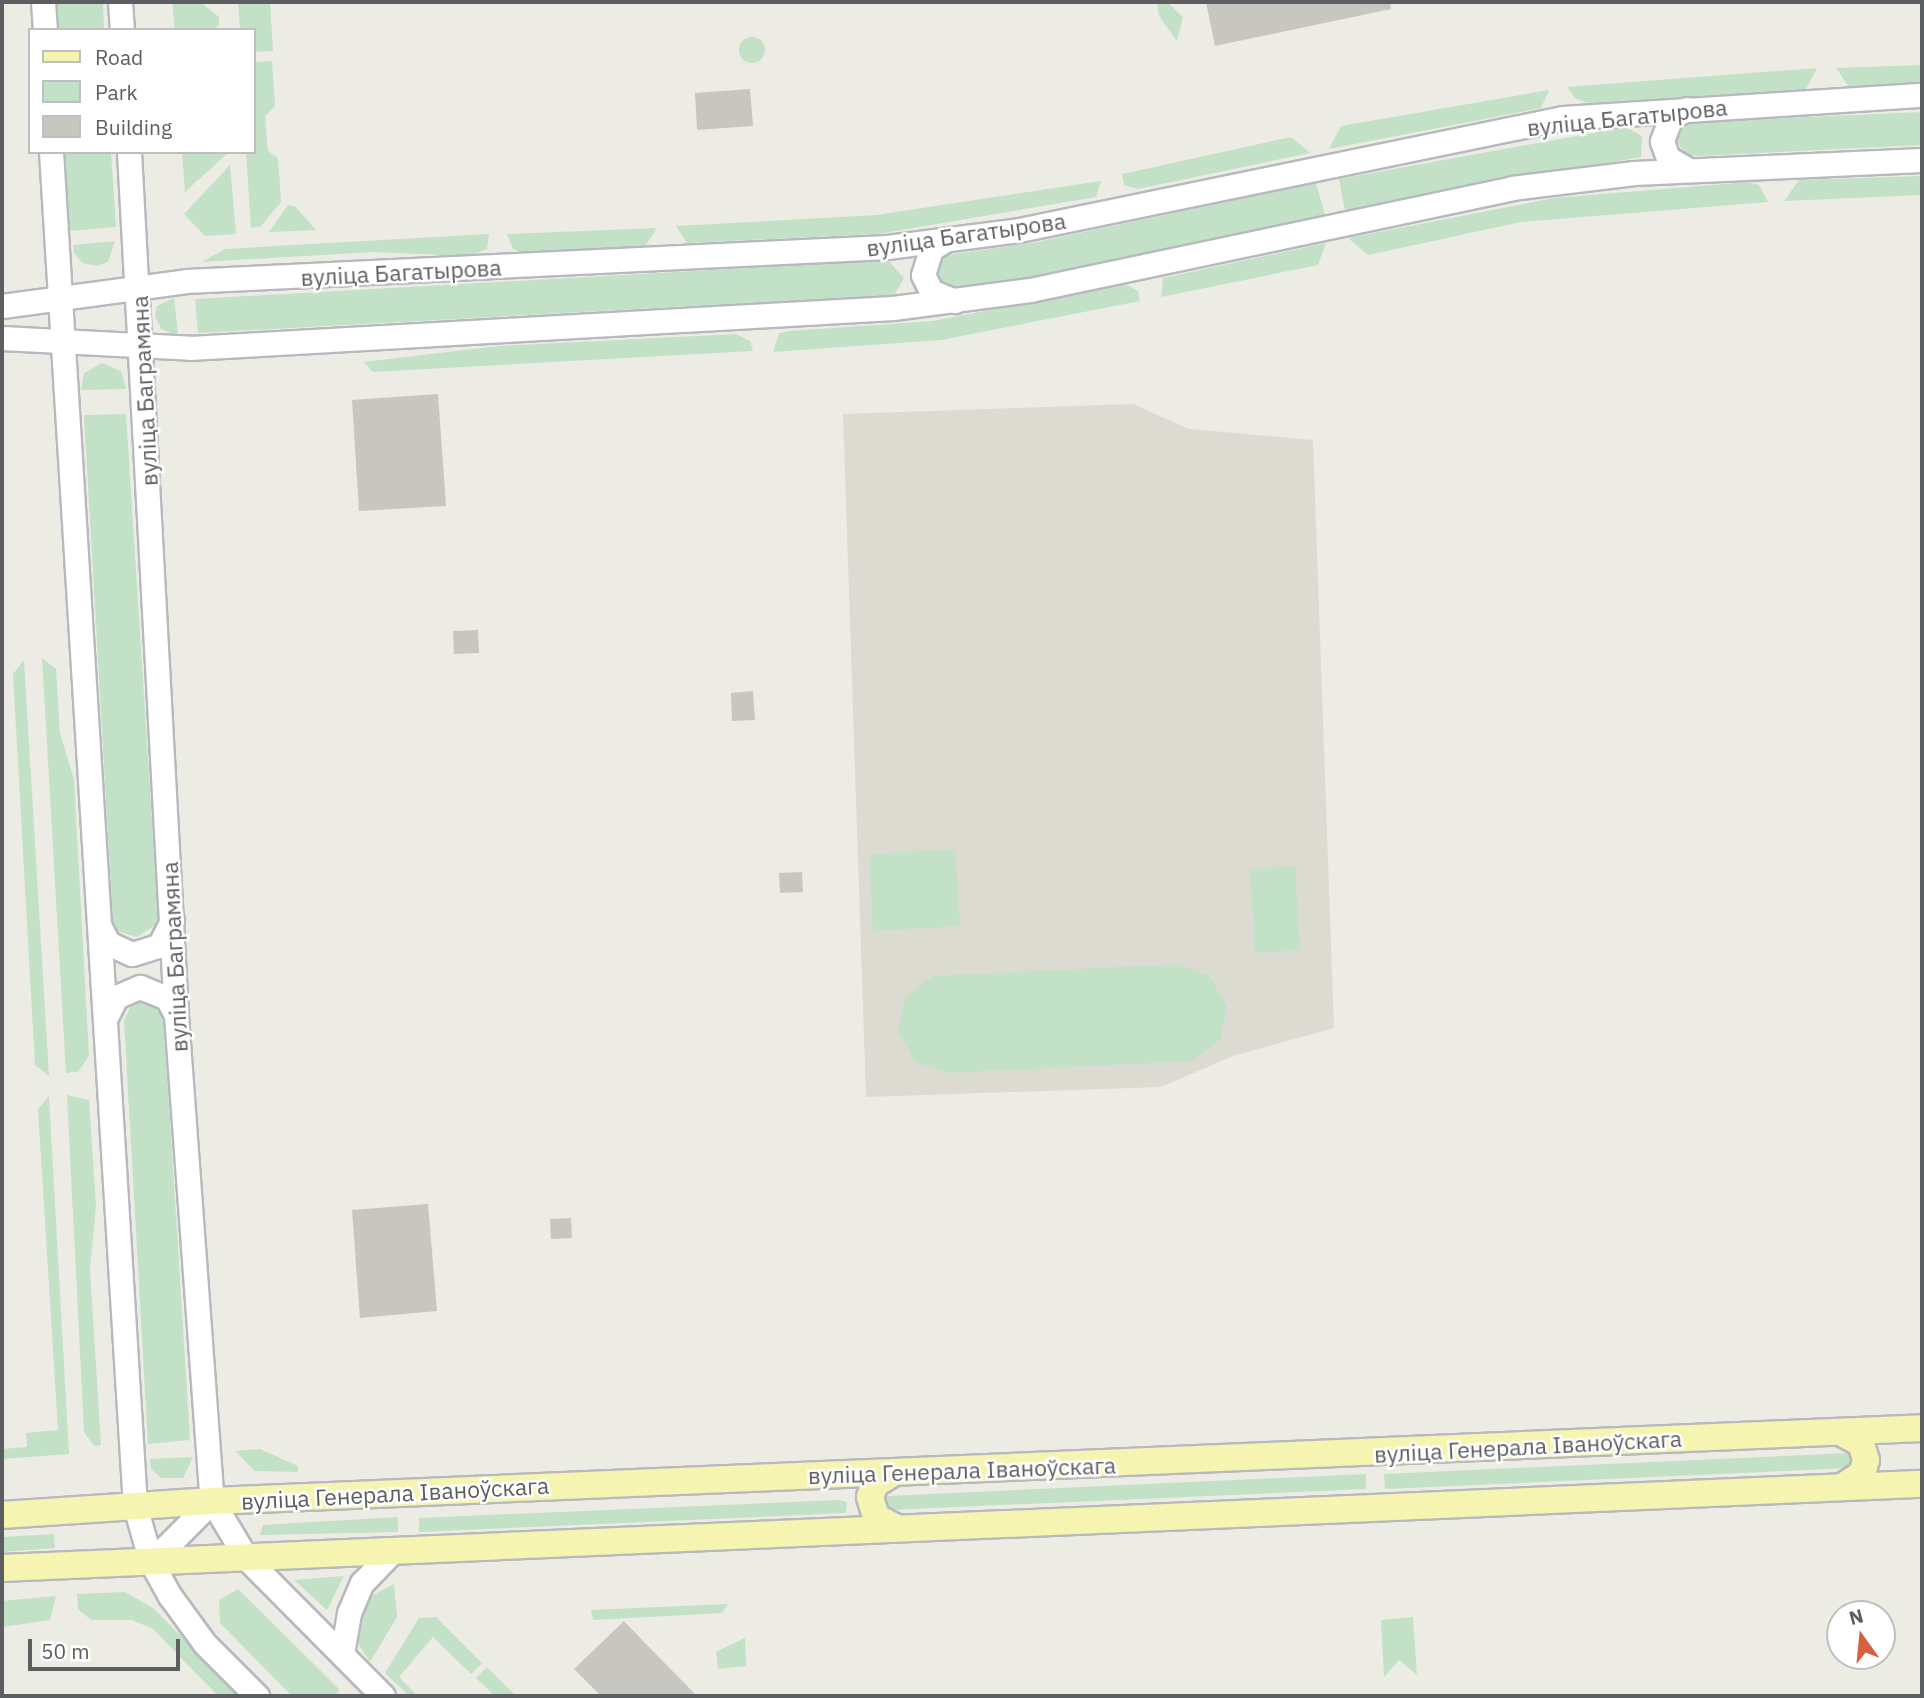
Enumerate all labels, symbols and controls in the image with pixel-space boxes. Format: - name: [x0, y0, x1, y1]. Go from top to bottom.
- legend: [28, 28, 256, 154]
- text: Road: [95, 43, 143, 71]
- text: Park: [95, 78, 138, 106]
- street label: вуліца Багатырова: [1526, 93, 1728, 141]
- text: Building: [95, 113, 172, 141]
- street label: вуліца Багатырова: [864, 206, 1068, 262]
- street label: вуліца Багатырова: [300, 253, 502, 291]
- street label: вуліца Баграмяна: [125, 295, 163, 487]
- street label: вуліца Баграмяна: [155, 861, 193, 1053]
- street label: вуліца Генерала Іваноўскага: [1373, 1424, 1683, 1468]
- street label: вуліца Генерала Іваноўскага: [807, 1451, 1117, 1489]
- street label: вуліца Генерала Іваноўскага: [240, 1471, 550, 1515]
- north arrow: [1826, 1600, 1896, 1670]
- text: N: [1846, 1603, 1866, 1630]
- scale bar: [32, 1624, 184, 1668]
- text: 50 m: [41, 1637, 90, 1665]

